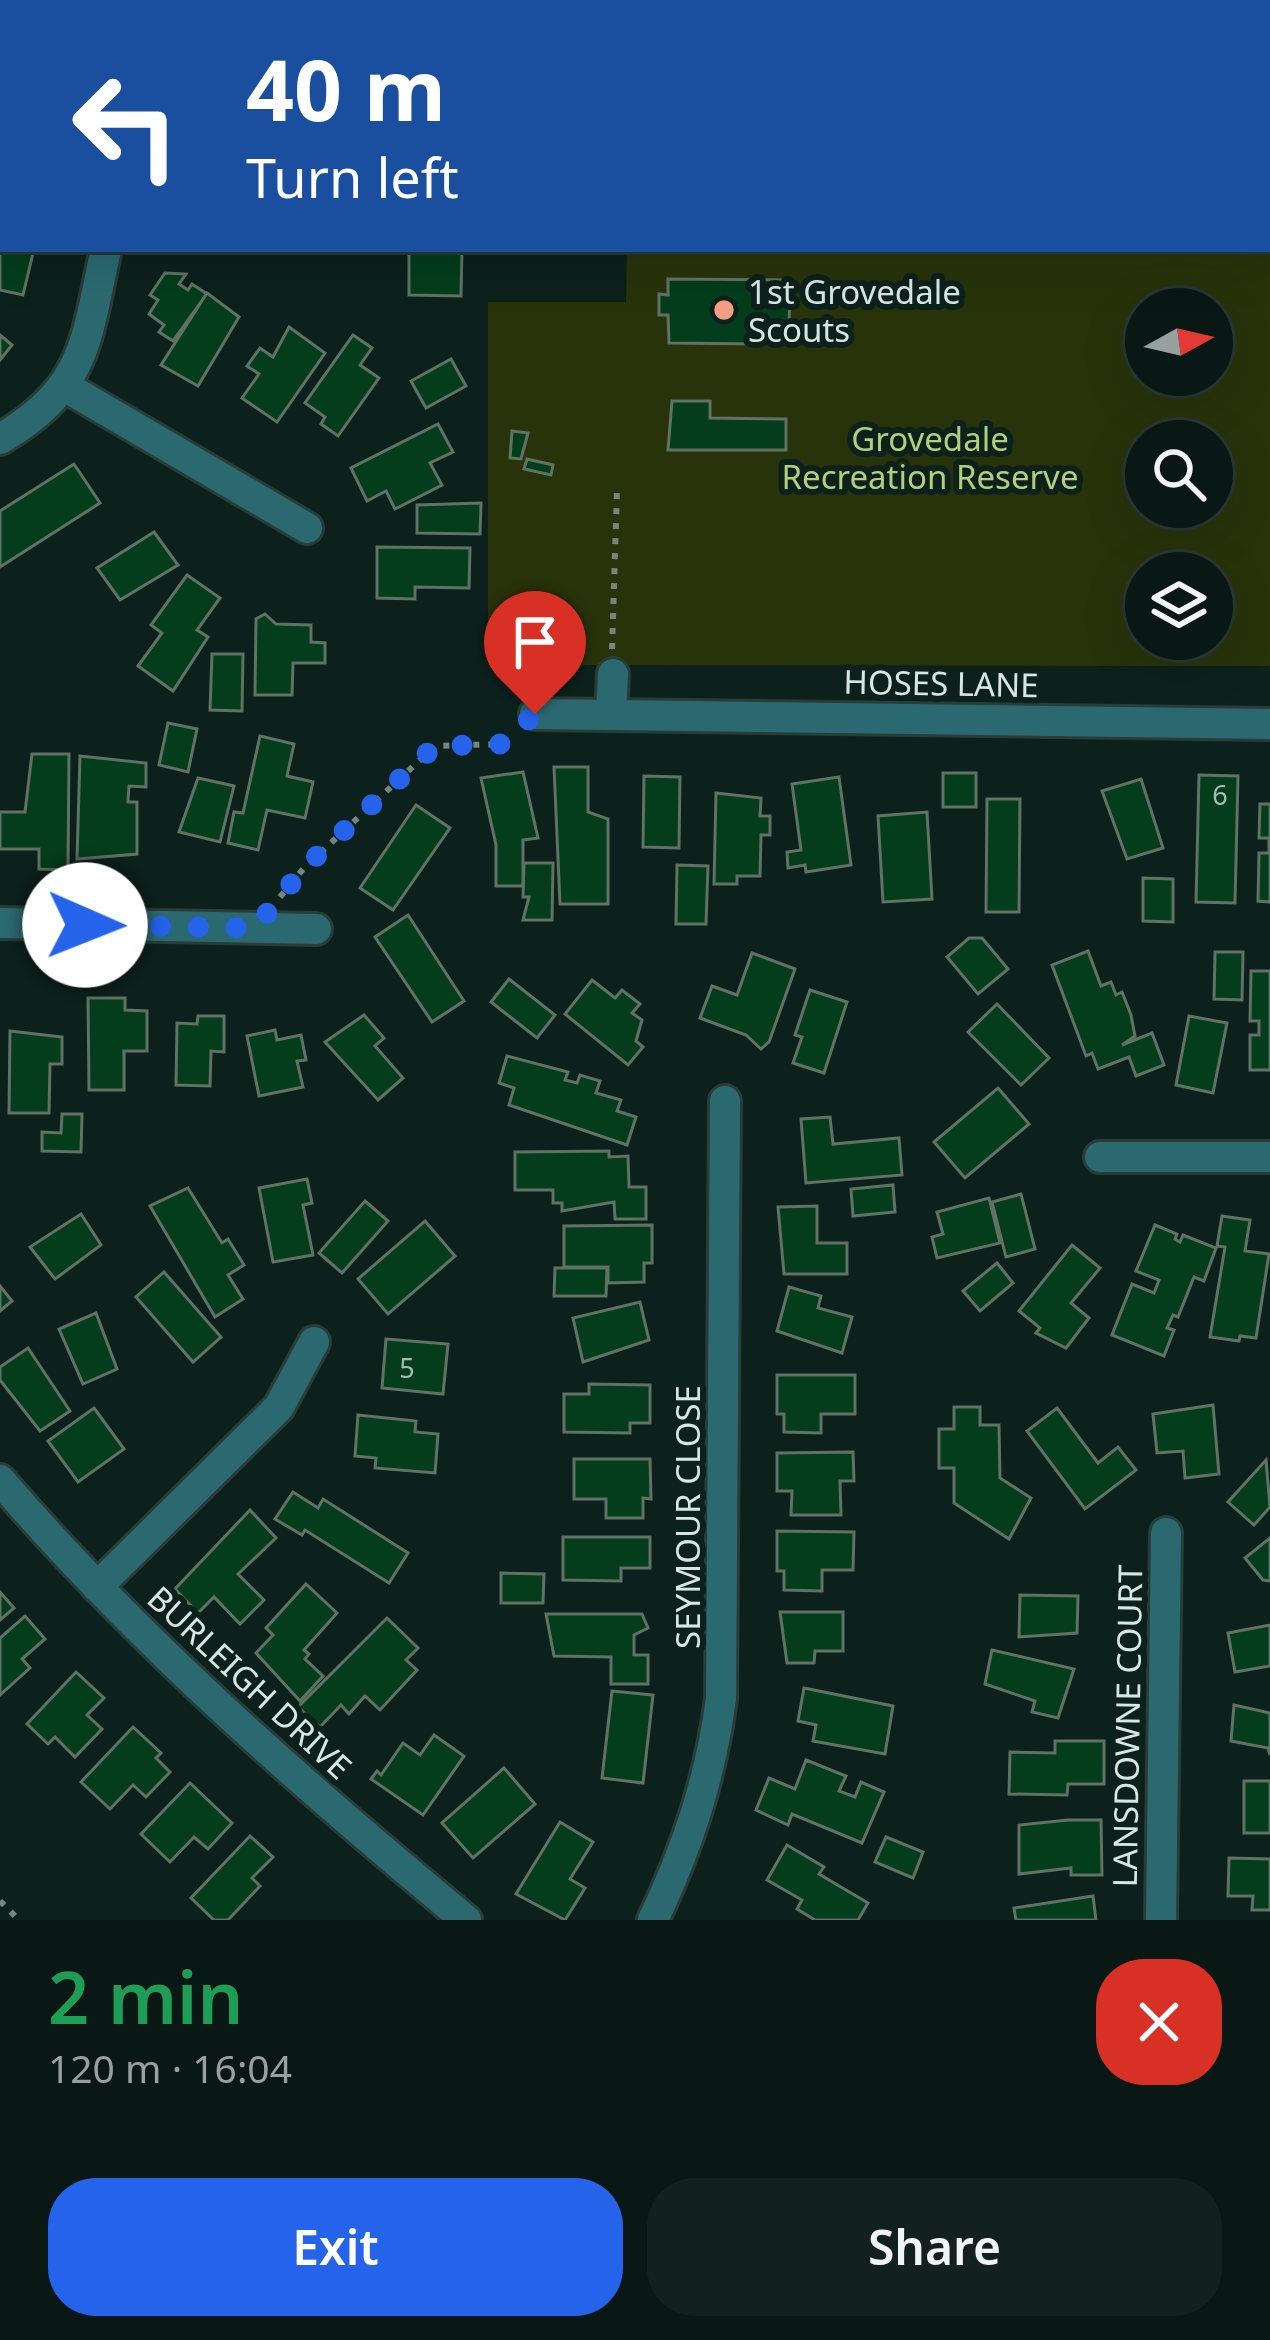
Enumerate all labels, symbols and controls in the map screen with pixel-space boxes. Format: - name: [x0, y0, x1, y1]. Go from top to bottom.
- text: 40 m: [246, 31, 446, 146]
- icon: left: [48, 48, 204, 204]
- text: Turn left: [246, 140, 459, 214]
- place label: 1st Grovedale Scouts: [748, 269, 961, 352]
- north arrow: [1125, 288, 1233, 396]
- map controls: [1125, 288, 1233, 660]
- marker: 1st Grovedale Scouts: [711, 297, 737, 323]
- park label: Grovedale Recreation Reserve: [782, 416, 1079, 499]
- button: search: [1125, 420, 1233, 528]
- button: layers: [1125, 552, 1233, 660]
- pin: [484, 591, 586, 714]
- icon: arrive: [502, 609, 568, 675]
- street label: HOSES LANE: [843, 659, 1039, 707]
- house number: 6: [1212, 776, 1228, 813]
- position arrow: [22, 862, 148, 988]
- house number: 5: [399, 1349, 415, 1386]
- street label: SEYMOUR CLOSE: [665, 1385, 710, 1649]
- street label: LANSDOWNE COURT: [1102, 1564, 1152, 1888]
- street label: BURLEIGH DRIVE: [138, 1576, 362, 1788]
- text: 2 min: [48, 1947, 243, 2045]
- button: close: [1096, 1959, 1222, 2085]
- text: 120 m · 16:04: [48, 2041, 292, 2094]
- button: Exit: [48, 2178, 623, 2316]
- button: Share: [647, 2178, 1222, 2316]

